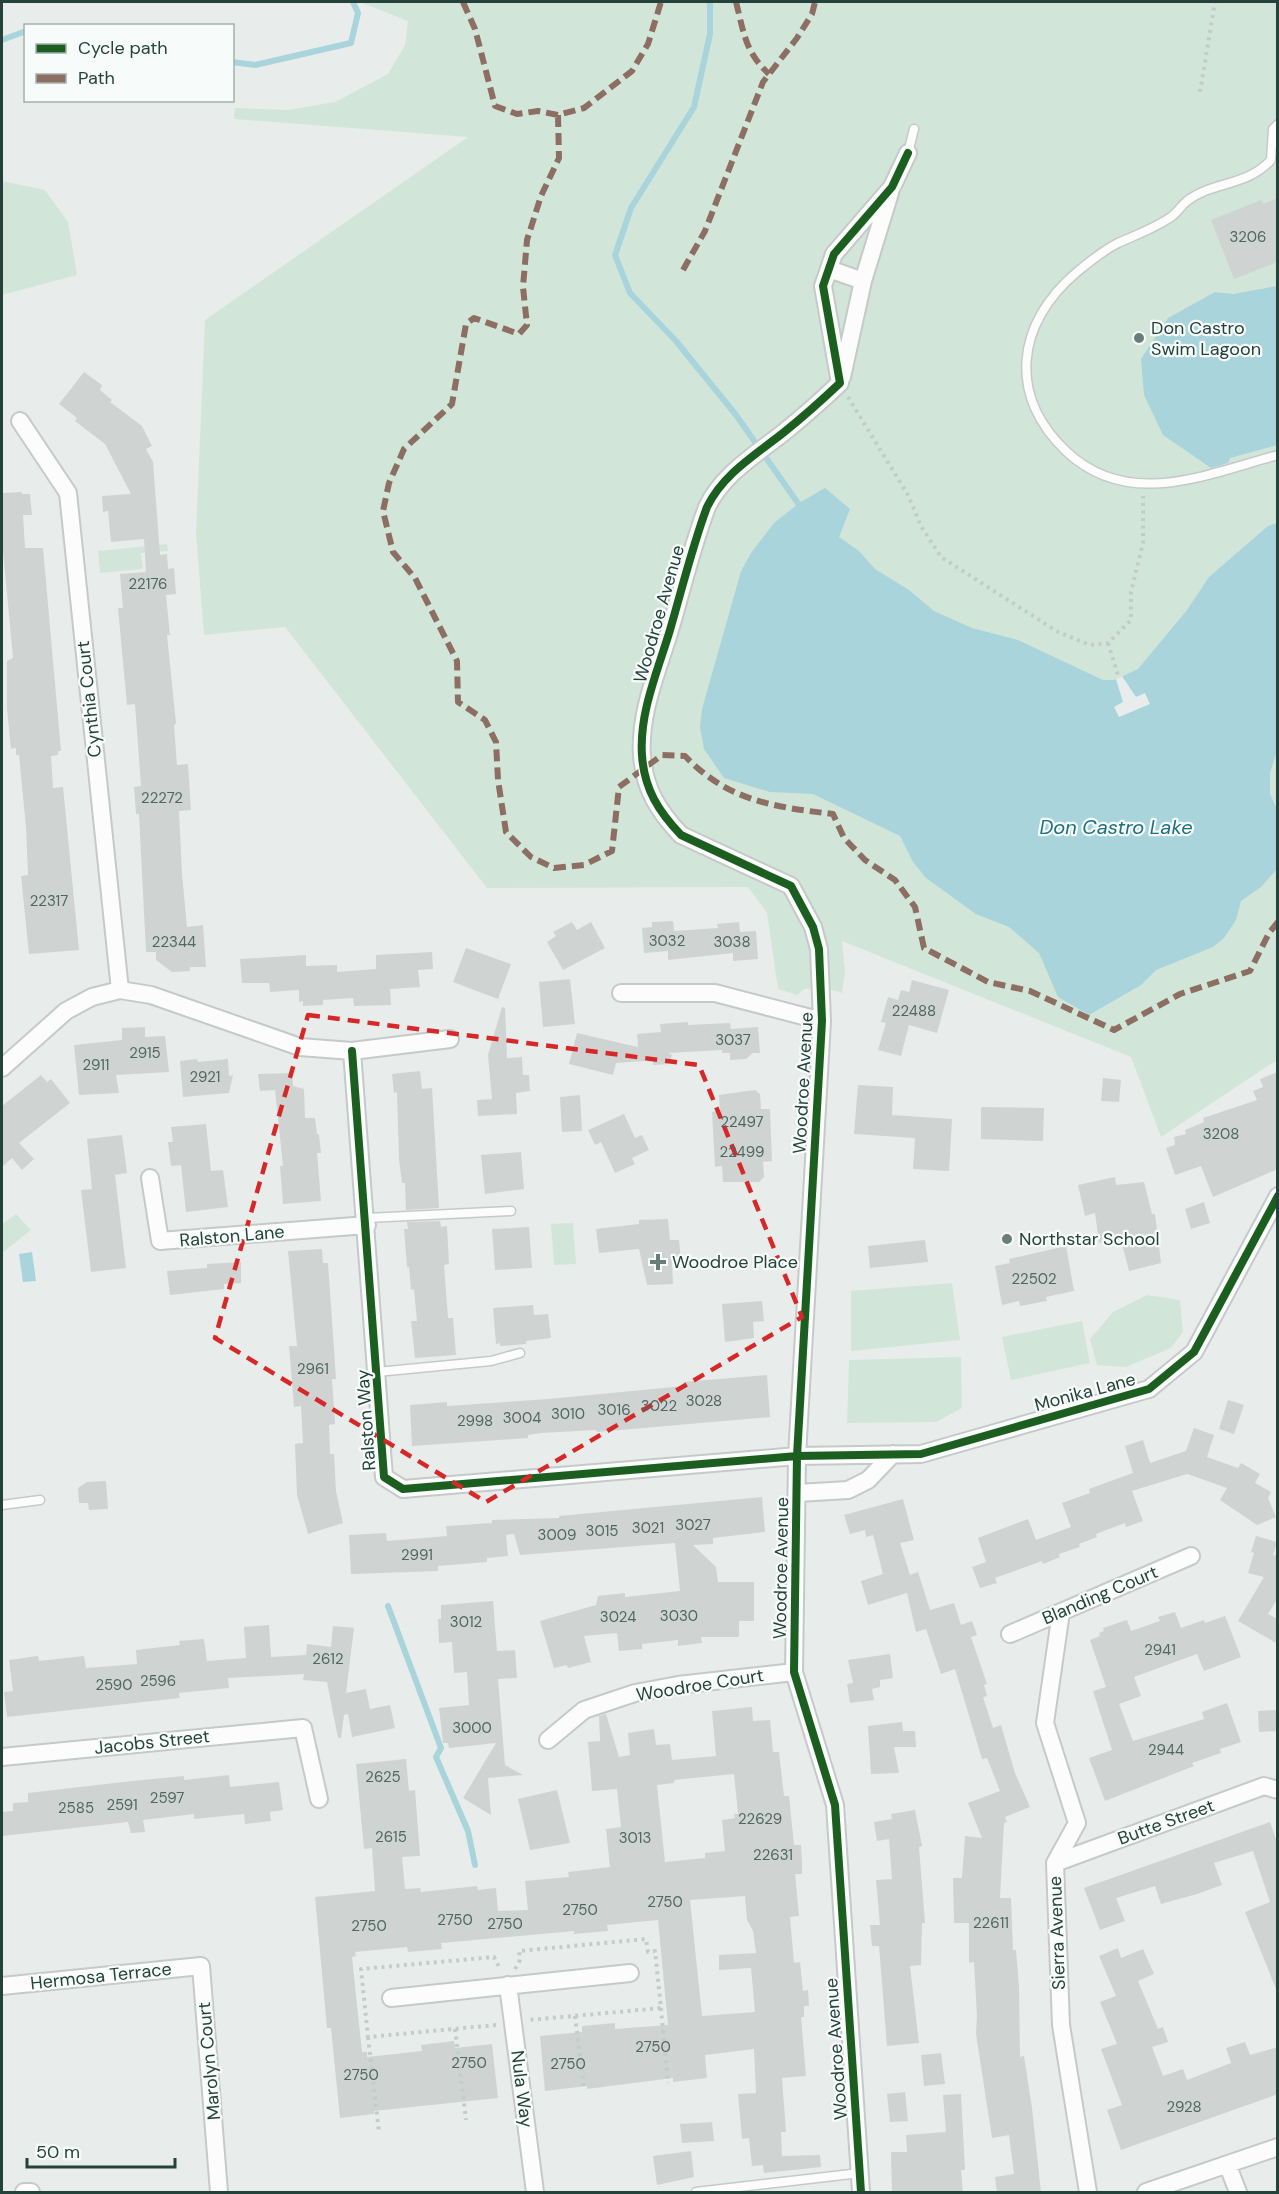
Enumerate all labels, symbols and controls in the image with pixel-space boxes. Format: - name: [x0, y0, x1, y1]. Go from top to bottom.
- legend: [24, 24, 234, 102]
- text: Cycle path: [78, 36, 168, 60]
- text: Path: [78, 66, 115, 90]
- house number: 3206: [1229, 227, 1267, 247]
- place label: Don Castro Swim Lagoon: [1151, 316, 1261, 361]
- marker: Don Castro Swim Lagoon: [1132, 331, 1146, 345]
- street label: Woodroe Avenue: [628, 542, 690, 686]
- house number: 22176: [128, 574, 168, 594]
- street label: Cynthia Court: [71, 639, 107, 759]
- house number: 22272: [141, 788, 183, 808]
- water label: Don Castro Lake: [1039, 814, 1193, 840]
- house number: 22317: [30, 891, 68, 911]
- house number: 3032: [649, 931, 685, 951]
- house number: 22344: [152, 932, 196, 952]
- house number: 3038: [713, 932, 751, 952]
- house number: 22488: [892, 1001, 936, 1021]
- street label: Woodroe Avenue: [787, 1011, 819, 1155]
- house number: 3037: [715, 1030, 751, 1050]
- house number: 2915: [129, 1043, 161, 1063]
- house number: 2911: [82, 1055, 110, 1075]
- house number: 2921: [190, 1067, 220, 1087]
- house number: 22497: [720, 1112, 764, 1132]
- house number: 3208: [1203, 1124, 1239, 1144]
- house number: 22499: [720, 1142, 764, 1162]
- street label: Ralston Lane: [178, 1219, 286, 1253]
- place label: Northstar School: [1019, 1227, 1160, 1251]
- marker: Northstar School: [1000, 1232, 1014, 1246]
- place label: Woodroe Place: [672, 1250, 798, 1274]
- marker: Woodroe Place: [649, 1253, 667, 1271]
- house number: 22502: [1011, 1269, 1057, 1289]
- house number: 2961: [297, 1359, 329, 1379]
- street label: Monika Lane: [1032, 1367, 1138, 1417]
- street label: Ralston Way: [350, 1369, 382, 1471]
- house number: 3028: [686, 1391, 722, 1411]
- house number: 3022: [641, 1396, 677, 1416]
- house number: 3016: [597, 1400, 631, 1420]
- house number: 3010: [551, 1404, 585, 1424]
- house number: 3004: [503, 1408, 541, 1428]
- house number: 2998: [457, 1411, 493, 1431]
- street label: Woodroe Avenue: [768, 1497, 794, 1639]
- house number: 3027: [675, 1515, 711, 1535]
- house number: 3021: [632, 1518, 664, 1538]
- house number: 3015: [586, 1521, 618, 1541]
- house number: 3009: [538, 1525, 576, 1545]
- house number: 2991: [401, 1545, 433, 1565]
- street label: Blanding Court: [1039, 1560, 1161, 1630]
- house number: 3030: [660, 1606, 698, 1626]
- house number: 3024: [600, 1607, 636, 1627]
- house number: 3012: [450, 1612, 482, 1632]
- house number: 2941: [1144, 1640, 1176, 1660]
- house number: 2612: [312, 1649, 344, 1669]
- street label: Woodroe Court: [635, 1663, 765, 1707]
- house number: 2596: [140, 1671, 176, 1691]
- house number: 2590: [95, 1675, 133, 1695]
- house number: 3000: [452, 1718, 492, 1738]
- street label: Jacobs Street: [93, 1724, 211, 1760]
- house number: 2944: [1148, 1740, 1184, 1760]
- house number: 2625: [365, 1767, 401, 1787]
- house number: 2597: [150, 1788, 184, 1808]
- street label: Butte Street: [1114, 1793, 1218, 1851]
- house number: 2591: [106, 1795, 138, 1815]
- house number: 2585: [58, 1798, 94, 1818]
- house number: 22629: [738, 1809, 782, 1829]
- house number: 2615: [375, 1827, 407, 1847]
- house number: 3013: [619, 1828, 651, 1848]
- house number: 22631: [753, 1845, 793, 1865]
- street label: Sierra Avenue: [1043, 1876, 1071, 1990]
- house number: 2750: [647, 1892, 683, 1912]
- house number: 2750: [562, 1900, 598, 1920]
- house number: 2750: [437, 1910, 473, 1930]
- house number: 22611: [973, 1913, 1009, 1933]
- house number: 2750: [487, 1914, 523, 1934]
- house number: 2750: [351, 1916, 387, 1936]
- street label: Hermosa Terrace: [29, 1957, 173, 1995]
- street label: Woodroe Avenue: [819, 1977, 853, 2121]
- street label: Marolyn Court: [192, 2001, 226, 2121]
- house number: 2750: [635, 2037, 671, 2057]
- street label: Nula Way: [505, 2049, 539, 2129]
- house number: 2750: [451, 2053, 487, 2073]
- house number: 2750: [550, 2054, 586, 2074]
- house number: 2750: [343, 2065, 379, 2085]
- house number: 2928: [1166, 2097, 1202, 2117]
- scale bar: [27, 2131, 176, 2169]
- text: 50 m: [36, 2140, 80, 2164]

